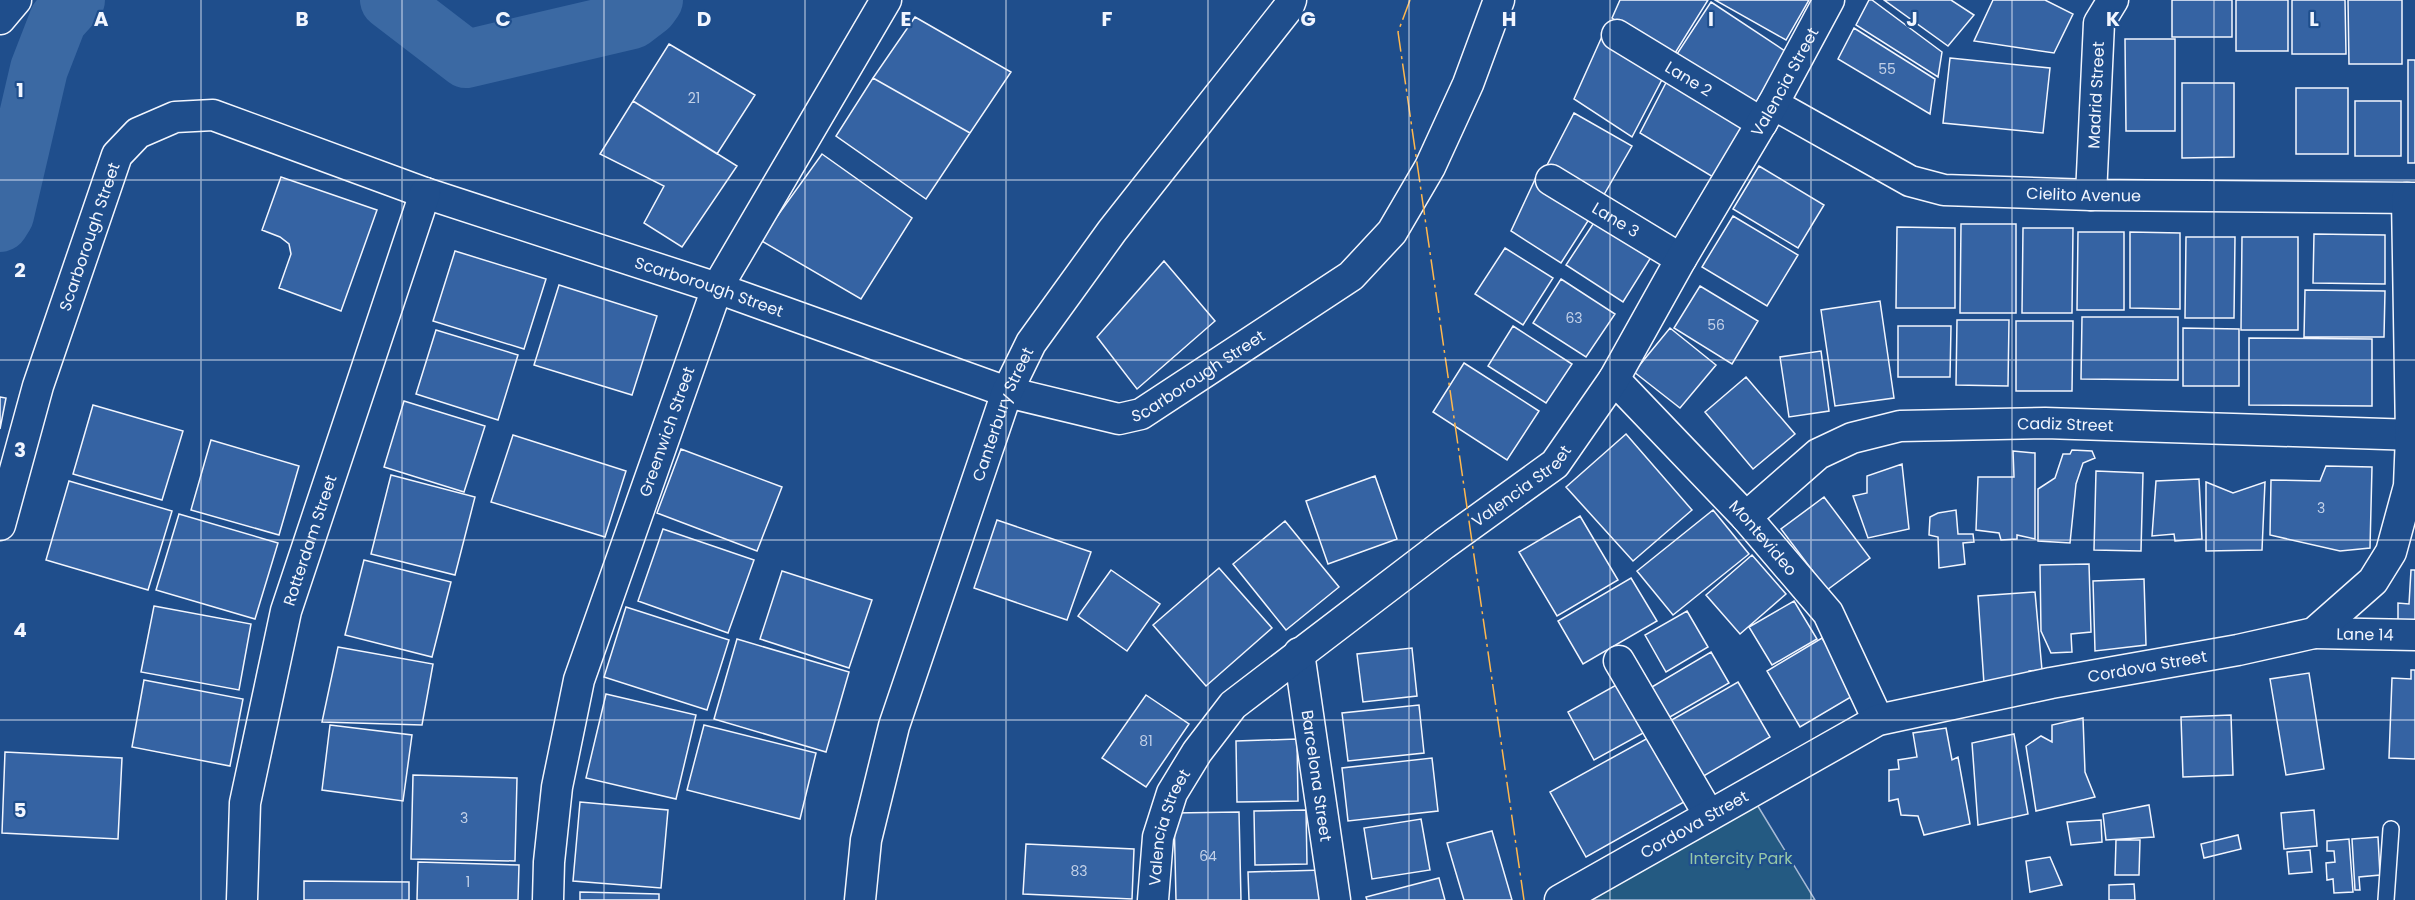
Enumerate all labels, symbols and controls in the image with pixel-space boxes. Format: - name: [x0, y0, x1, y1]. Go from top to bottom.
- text: A: [94, 5, 109, 33]
- text: B: [295, 5, 309, 33]
- text: C: [495, 5, 511, 33]
- text: D: [697, 5, 711, 33]
- text: E: [901, 5, 911, 33]
- text: F: [1102, 5, 1113, 33]
- text: G: [1300, 5, 1316, 33]
- text: H: [1502, 5, 1516, 33]
- text: I: [1708, 5, 1714, 33]
- text: J: [1906, 5, 1918, 33]
- text: K: [2106, 5, 2120, 33]
- text: L: [2309, 5, 2319, 33]
- street label: Valencia Street: [1745, 23, 1824, 141]
- street label: Madrid Street: [2082, 41, 2110, 149]
- street label: Lane 2: [1661, 56, 1716, 102]
- house number: 55: [1878, 59, 1896, 79]
- text: 1: [16, 76, 24, 104]
- house number: 21: [688, 88, 700, 108]
- street label: Scarborough Street: [53, 159, 126, 314]
- street label: Cielito Avenue: [2026, 182, 2141, 207]
- street label: Lane 3: [1588, 197, 1644, 243]
- street label: Scarborough Street: [632, 251, 787, 323]
- text: 2: [14, 256, 26, 284]
- house number: 63: [1565, 308, 1583, 328]
- house number: 56: [1707, 315, 1725, 335]
- street label: Scarborough Street: [1129, 325, 1270, 428]
- street label: Canterbury Street: [967, 343, 1039, 484]
- street label: Greenwich Street: [633, 363, 701, 500]
- street label: Cadiz Street: [2017, 412, 2114, 437]
- text: 3: [14, 436, 26, 464]
- street label: Valencia Street: [1467, 440, 1577, 533]
- street label: Rotterdam Street: [278, 472, 343, 609]
- street label: Montevideo: [1724, 495, 1802, 581]
- house number: 3: [2317, 498, 2325, 518]
- text: 4: [13, 616, 27, 644]
- street label: Lane 14: [2336, 622, 2394, 647]
- street label: Cordova Street: [2086, 645, 2209, 688]
- street label: Barcelona Street: [1295, 708, 1337, 843]
- house number: 81: [1139, 731, 1153, 751]
- street label: Valencia Street: [1143, 765, 1196, 887]
- street label: Cordova Street: [1636, 785, 1753, 864]
- text: 5: [14, 796, 27, 824]
- house number: 3: [460, 808, 468, 828]
- house number: 64: [1199, 846, 1217, 866]
- park label: Intercity Park: [1690, 847, 1793, 870]
- house number: 83: [1070, 861, 1088, 881]
- house number: 1: [466, 872, 470, 892]

